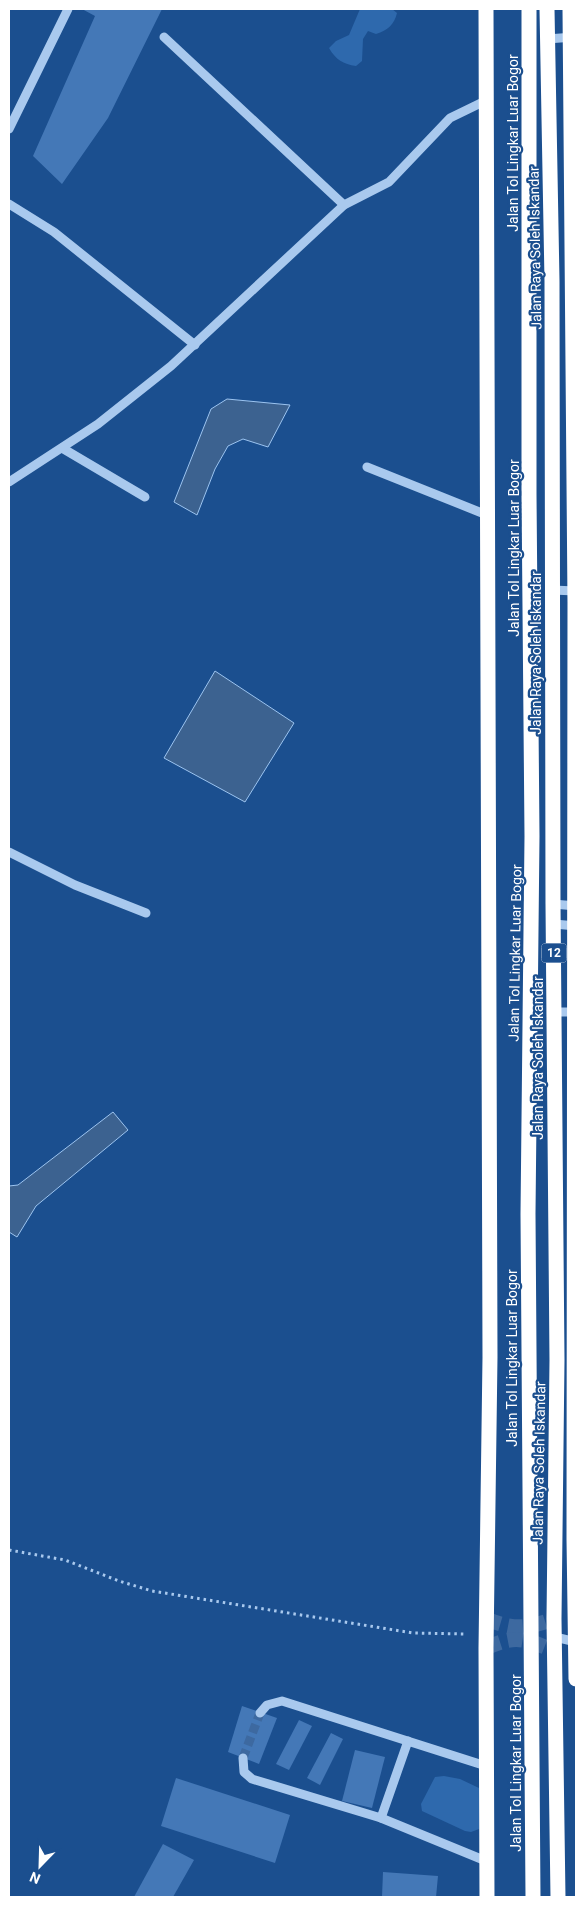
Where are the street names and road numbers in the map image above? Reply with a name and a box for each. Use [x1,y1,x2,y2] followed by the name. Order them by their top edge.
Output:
[505,54,521,232] street label: Jalan Tol Lingkar Luar Bogor
[526,166,544,330] street label: Jalan Raya Soleh Iskandar
[506,459,522,637] street label: Jalan Tol Lingkar Luar Bogor
[528,571,544,735] street label: Jalan Raya Soleh Iskandar
[505,864,525,1042] street label: Jalan Tol Lingkar Luar Bogor
[542,944,566,962] road number: 12
[530,976,546,1140] street label: Jalan Raya Soleh Iskandar
[504,1269,520,1447] street label: Jalan Tol Lingkar Luar Bogor
[530,1381,548,1545] street label: Jalan Raya Soleh Iskandar
[508,1674,524,1852] street label: Jalan Tol Lingkar Luar Bogor

